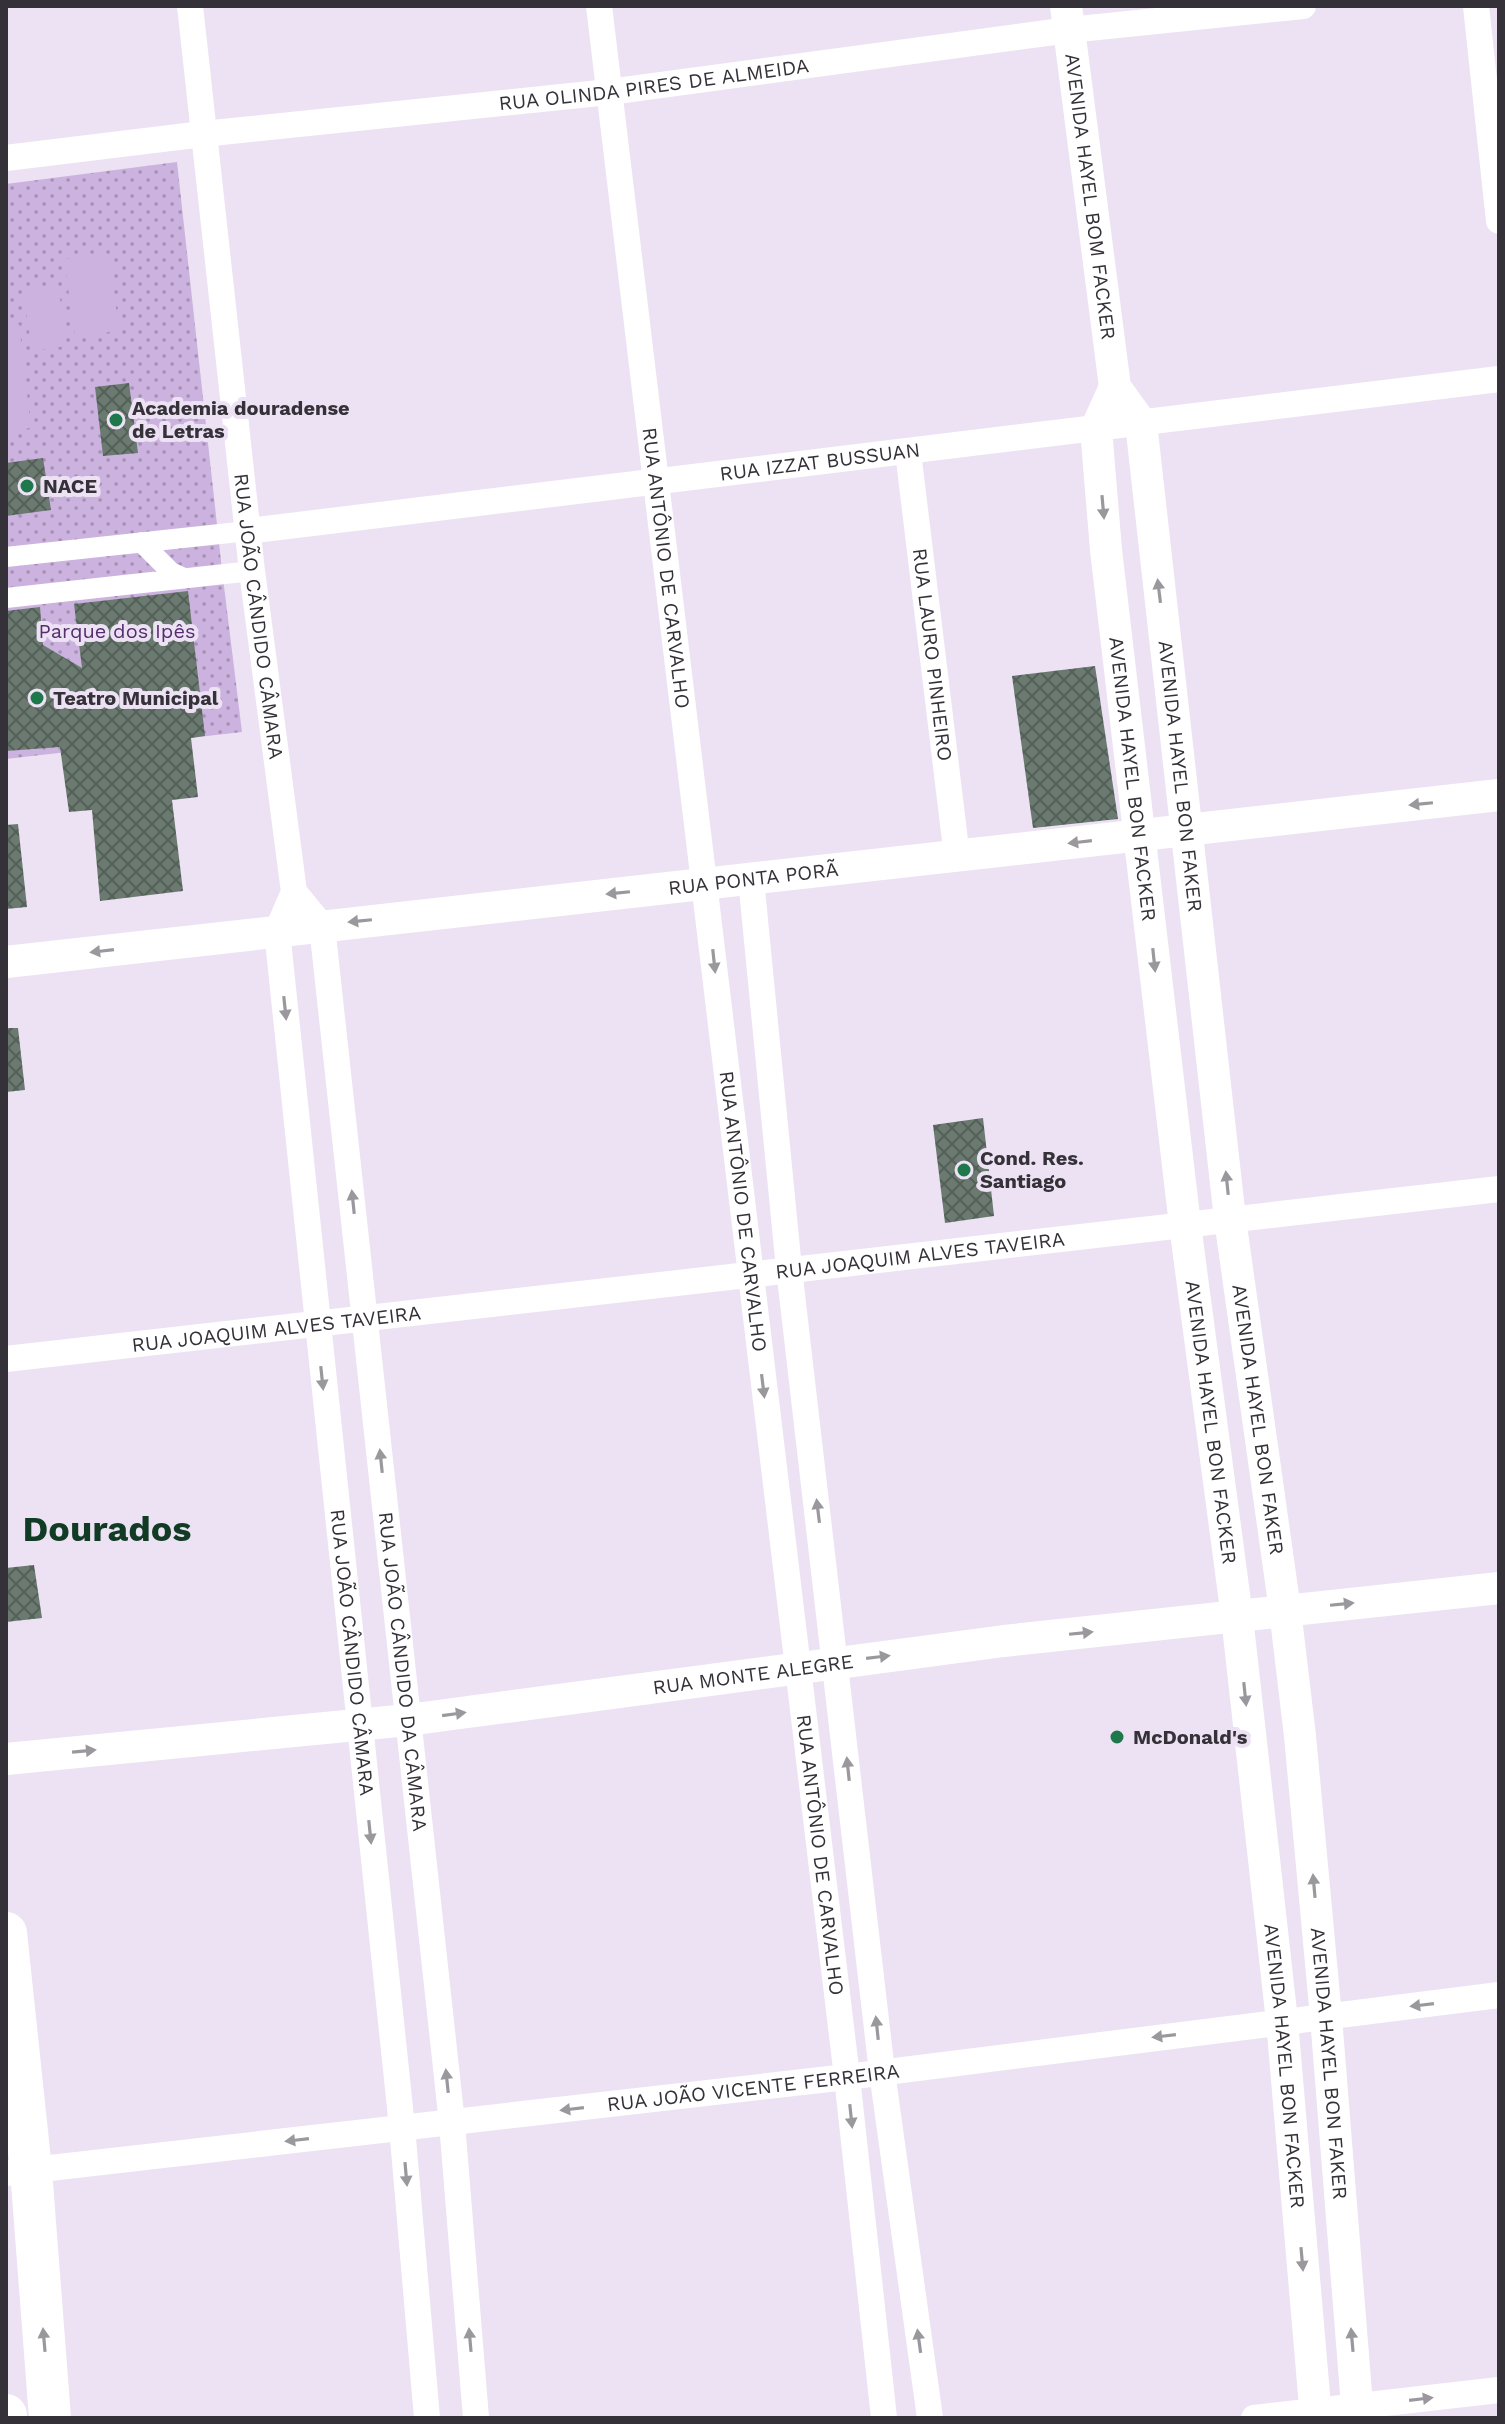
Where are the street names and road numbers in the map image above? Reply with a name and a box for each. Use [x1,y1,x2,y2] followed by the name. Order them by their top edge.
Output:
[1060,52,1121,341] street label: AVENIDA HAYEL BOM FACKER
[498,53,810,115] street label: RUA OLINDA PIRES DE ALMEIDA
[638,426,695,710] street label: RUA ANTÔNIO DE CARVALHO
[718,437,921,486] street label: RUA IZZAT BUSSUAN
[229,472,289,761] street label: RUA JOÃO CÂNDIDO CÂMARA
[908,547,957,762] street label: RUA LAURO PINHEIRO
[1104,635,1161,922] street label: AVENIDA HAYEL BON FACKER
[1153,639,1208,913] street label: AVENIDA HAYEL BON FAKER
[667,857,840,900] street label: RUA PONTA PORÃ
[715,1069,772,1353] street label: RUA ANTÔNIO DE CARVALHO
[774,1227,1066,1284] street label: RUA JOAQUIM ALVES TAVEIRA
[1180,1279,1242,1566] street label: AVENIDA HAYEL BON FACKER
[1227,1283,1289,1556] street label: AVENIDA HAYEL BON FAKER
[130,1300,422,1357] street label: RUA JOAQUIM ALVES TAVEIRA
[325,1508,379,1797] street label: RUA JOÃO CÂNDIDO CÂMARA
[374,1511,432,1833] street label: RUA JOÃO CÂNDIDO DA CÂMARA
[651,1649,855,1699] street label: RUA MONTE ALEGRE
[792,1713,849,1997] street label: RUA ANTÔNIO DE CARVALHO
[1259,1922,1310,2209] street label: AVENIDA HAYEL BON FACKER
[1306,1926,1353,2200] street label: AVENIDA HAYEL BON FAKER
[606,2059,901,2116] street label: RUA JOÃO VICENTE FERREIRA

